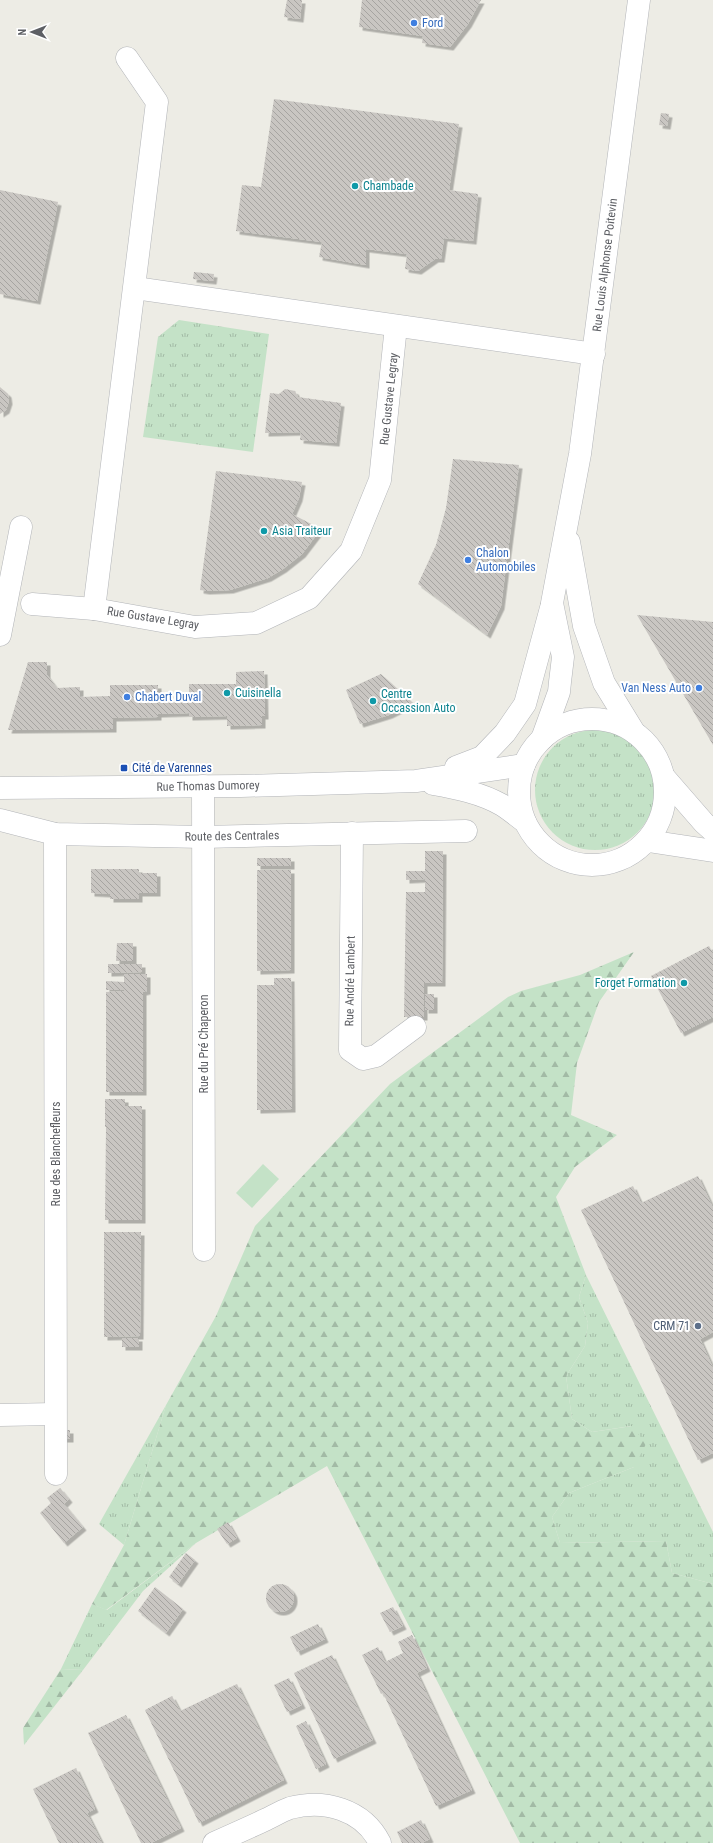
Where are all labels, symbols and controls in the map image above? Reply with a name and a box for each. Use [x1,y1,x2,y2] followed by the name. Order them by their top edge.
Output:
[12,12,52,52] north arrow
[422,16,443,30] place label: Ford
[409,18,419,28] marker: Ford
[16,28,29,35] text: N
[363,179,414,193] place label: Chambade
[350,181,360,191] marker: Chambade
[590,197,620,333] street label: Rue Louis Alphonse Poitevin
[377,352,401,446] street label: Rue Gustave Legray
[272,524,332,538] place label: Asia Traiteur
[259,526,269,536] marker: Asia Traiteur
[476,546,536,574] place label: Chalon Automobiles
[463,555,473,565] marker: Chalon Automobiles
[106,604,200,632] street label: Rue Gustave Legray
[621,681,691,695] place label: Van Ness Auto
[694,683,704,693] marker: Van Ness Auto
[235,686,282,700] place label: Cuisinella
[381,687,455,715] place label: Centre Occassion Auto
[222,688,232,698] marker: Cuisinella
[135,690,201,704] place label: Chabert Duval
[122,692,132,702] marker: Chabert Duval
[368,696,378,706] marker: Centre Occassion Auto
[132,761,212,775] place label: Cité de Varennes
[119,763,129,773] marker: Cité de Varennes
[156,778,260,794] street label: Rue Thomas Dumorey
[185,828,279,844] street label: Route des Centrales
[342,935,358,1026] street label: Rue André Lambert
[595,976,676,990] place label: Forget Formation
[679,978,689,988] marker: Forget Formation
[197,994,211,1093] street label: Rue du Pré Chaperon
[49,1102,63,1206] street label: Rue des Blanchefleurs
[653,1319,690,1333] place label: CRM 71
[693,1321,703,1331] marker: CRM 71

